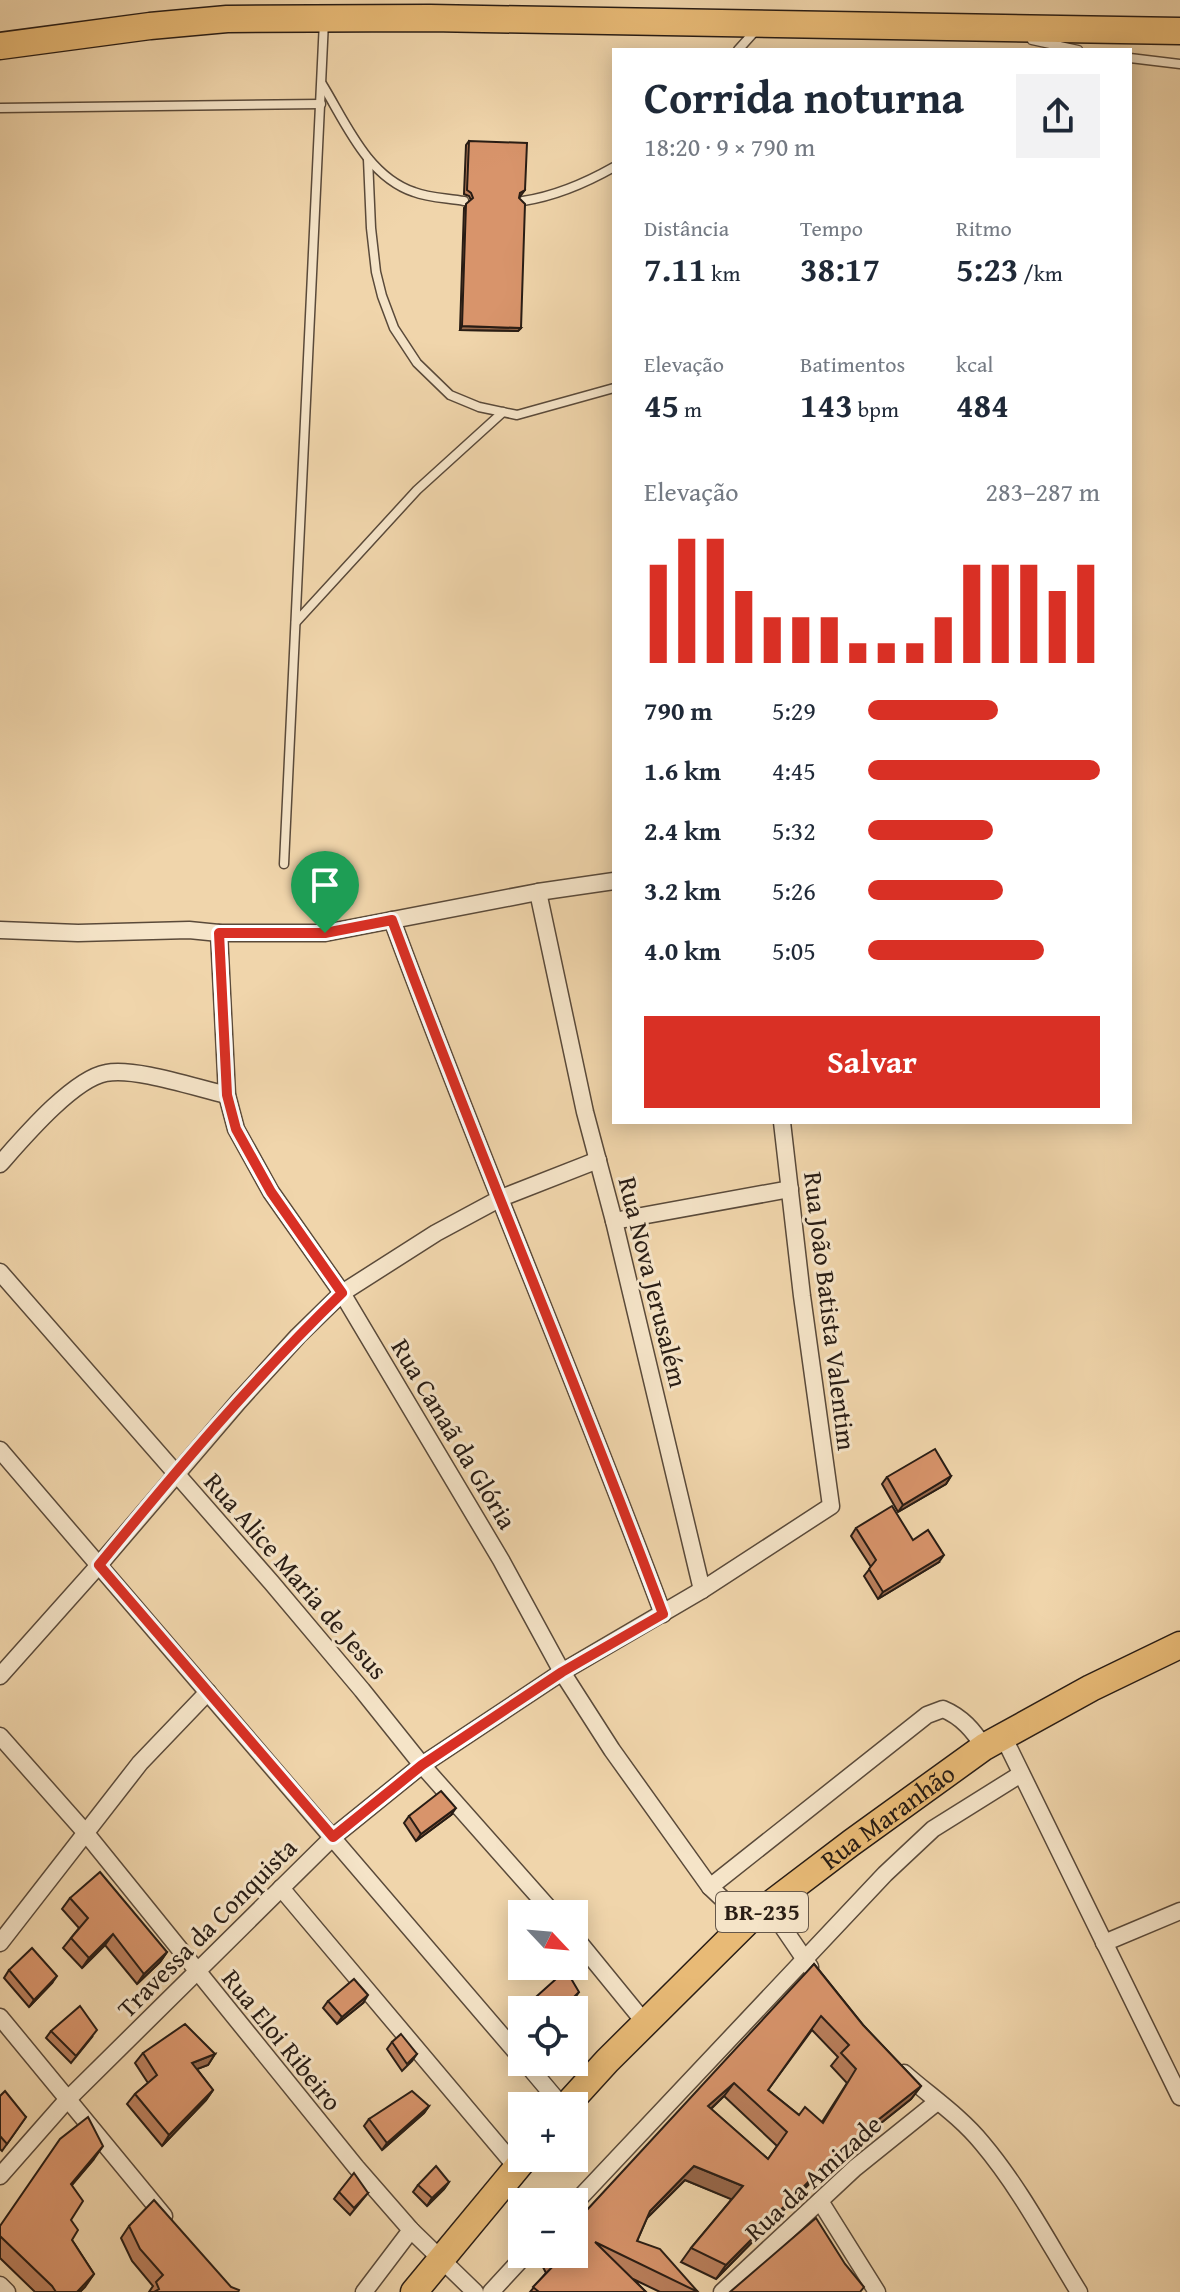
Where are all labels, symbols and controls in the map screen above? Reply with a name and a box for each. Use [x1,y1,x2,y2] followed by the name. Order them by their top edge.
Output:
[644,65,964,129] text: Corrida noturna
[1016,74,1100,158] button: share
[644,127,815,166] text: 18:20 · 9 × 790 m
[644,212,729,244] text: Distância
[800,212,863,244] text: Tempo
[956,212,1012,244] text: Ritmo
[644,244,706,293] text: 7.11
[800,244,880,293] text: 38:17
[956,244,1018,293] text: 5:23
[706,257,740,289] text: km
[1018,257,1063,289] text: /km
[644,348,724,380] text: Elevação
[800,348,905,380] text: Batimentos
[956,348,994,380] text: kcal
[644,380,679,429] text: 45
[800,380,853,429] text: 143
[956,380,1009,429] text: 484
[679,393,702,425] text: m
[853,393,899,425] text: bpm
[644,472,738,511] text: Elevação
[986,472,1100,511] text: 283–287 m
[644,691,712,730] text: 790 m
[772,691,816,730] text: 5:29
[644,751,721,790] text: 1.6 km
[772,751,816,790] text: 4:45
[644,811,721,850] text: 2.4 km
[772,811,816,850] text: 5:32
[291,851,359,933] pin
[303,863,347,907] icon: arrive
[644,871,721,910] text: 3.2 km
[772,871,816,910] text: 5:26
[644,931,721,970] text: 4.0 km
[772,931,816,970] text: 5:05
[644,1016,1100,1108] button: Salvar
[794,1169,867,1452] street label: Rua João Batista Valentim
[608,1172,699,1391] street label: Rua Nova Jerusalém
[382,1331,527,1537] street label: Rua Canaã da Glória
[195,1463,397,1688] street label: Rua Alice Maria de Jesus
[812,1754,963,1879] street label: Rua Maranhão
[108,1828,306,2027] street label: Travessa da Conquista
[716,1892,808,1932] road number: BR-235
[508,1900,588,1980] north arrow
[508,1900,588,2268] map controls
[213,1960,352,2119] street label: Rua Eloi Ribeiro
[508,1996,588,2076] button: locate
[508,2092,588,2172] button: +
[735,2105,890,2250] street label: Rua da Amizade
[508,2188,588,2268] button: −

